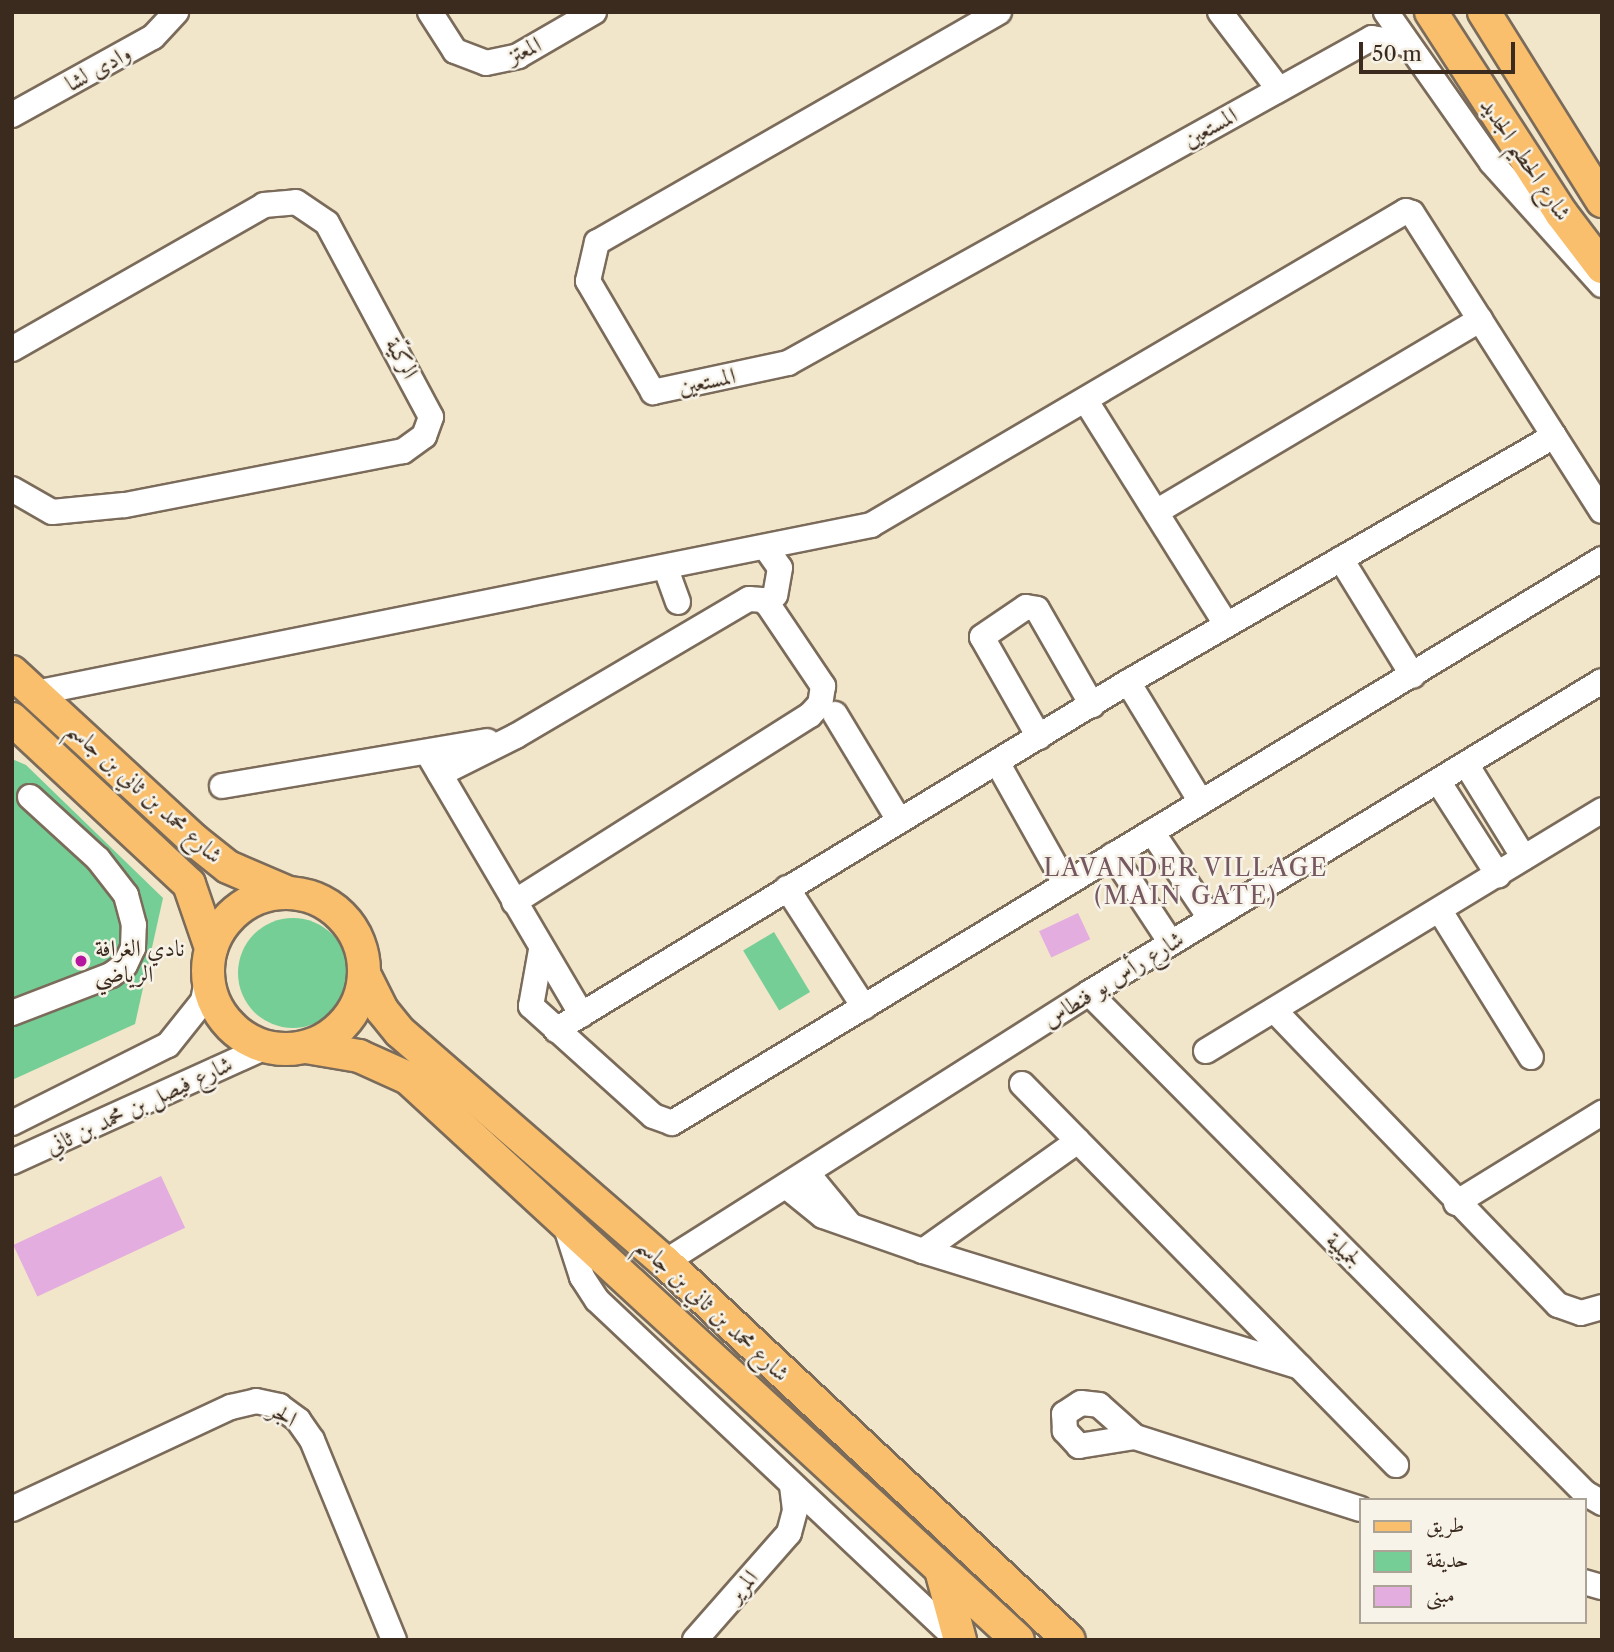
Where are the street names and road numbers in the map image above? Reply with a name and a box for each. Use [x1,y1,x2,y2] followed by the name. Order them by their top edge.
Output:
[503,30,545,70] street label: المعتز
[60,39,136,97] street label: وادى لشا
[1475,92,1577,226] street label: شارع الحطيم الجديد
[1178,101,1242,153] street label: المستعين
[380,333,424,383] street label: الركيّة
[676,362,738,400] street label: المستعين
[62,715,228,869] street label: شارع محمد بن ثاني بن جاسم
[1037,925,1189,1033] street label: شارع رأس بو فنطاس
[41,1050,237,1160] street label: شارع فيصل بن محمد بن ثاني
[1320,1226,1368,1274] street label: لجميلية
[631,1231,795,1387] street label: شارع محمد بن ثاني بن جاسم
[264,1395,302,1433] street label: الجر
[720,1564,764,1608] street label: المرير

